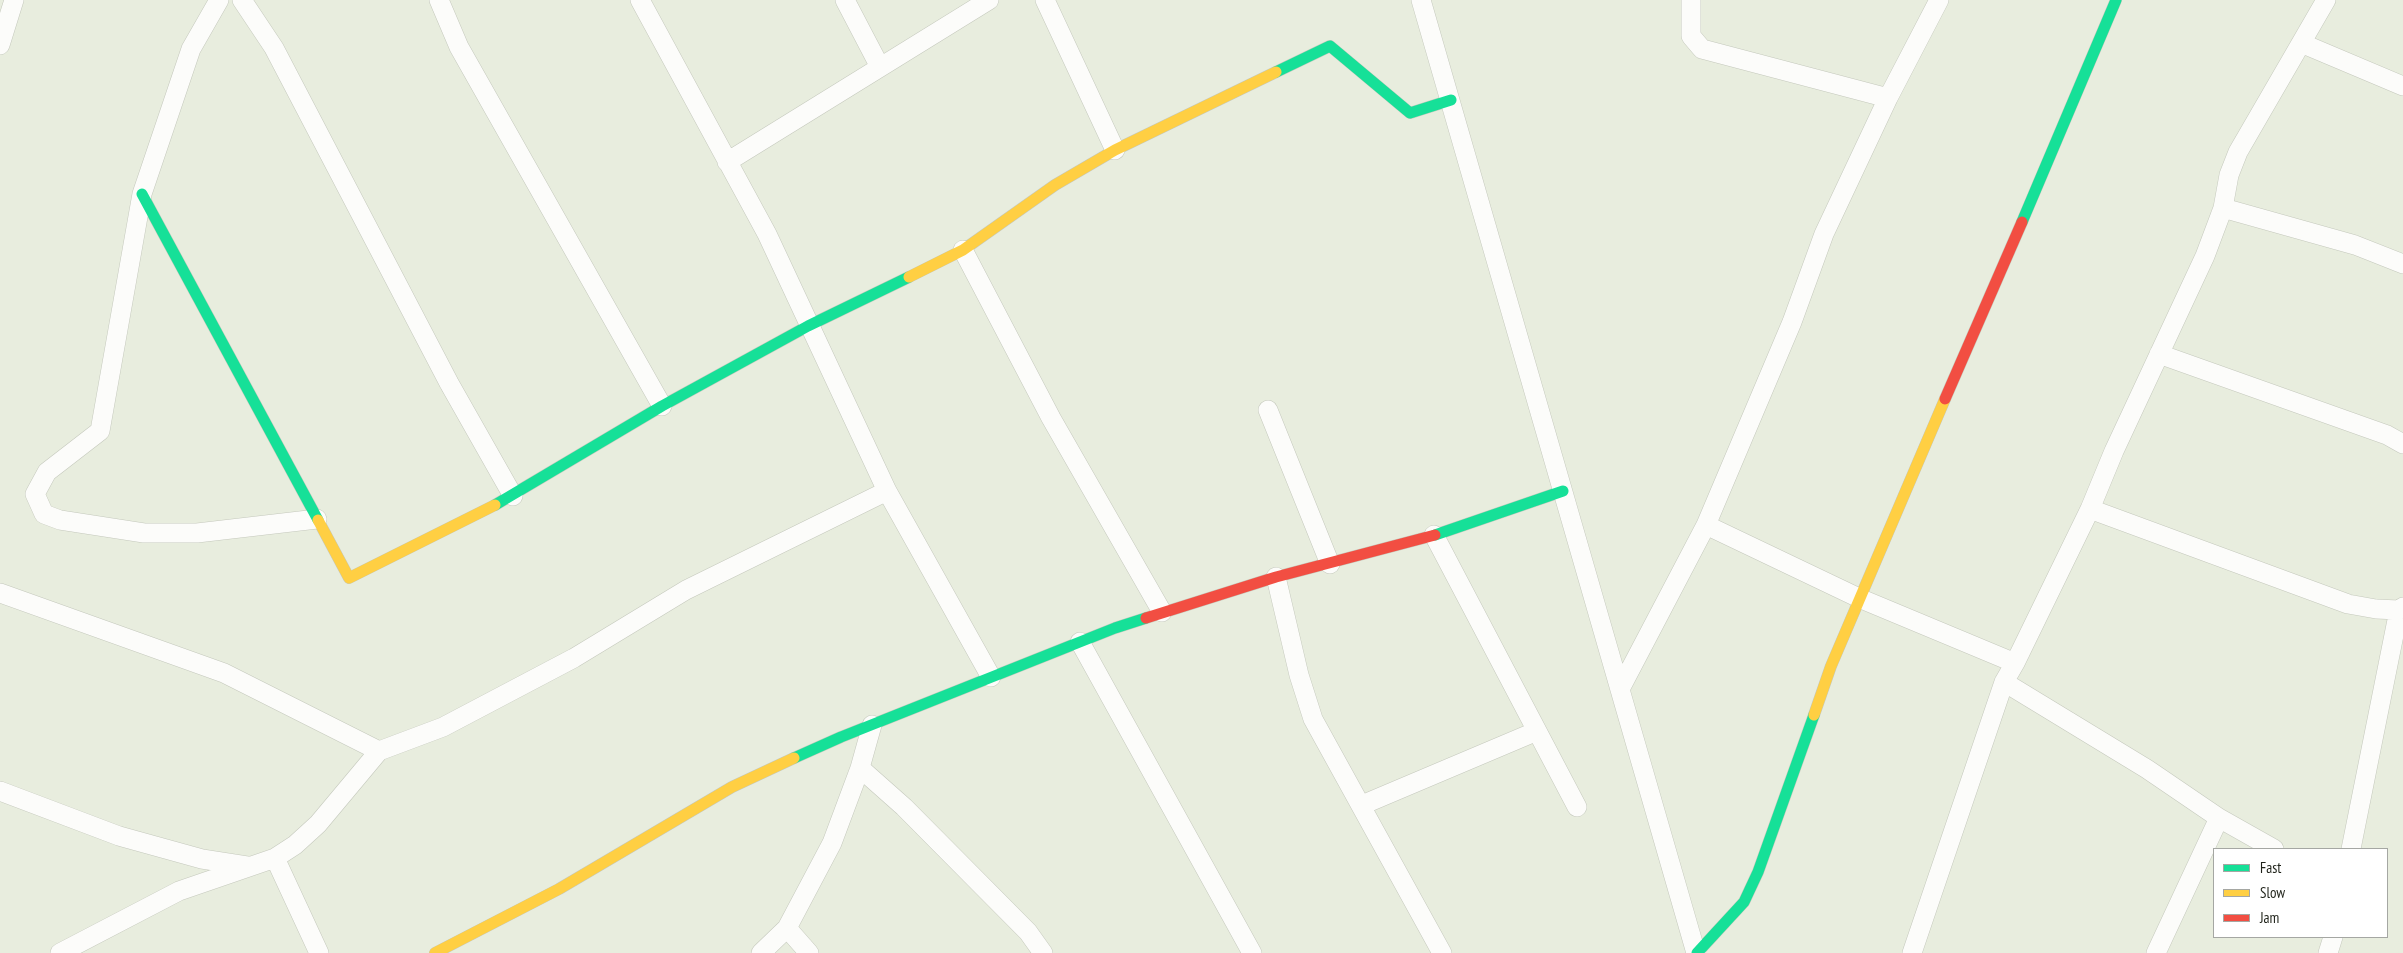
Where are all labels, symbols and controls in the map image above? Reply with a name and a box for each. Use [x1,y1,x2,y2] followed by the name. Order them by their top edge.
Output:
[2213,848,2388,938] legend
[2260,858,2281,877] text: Fast
[2260,883,2285,902] text: Slow
[2260,908,2279,927] text: Jam

